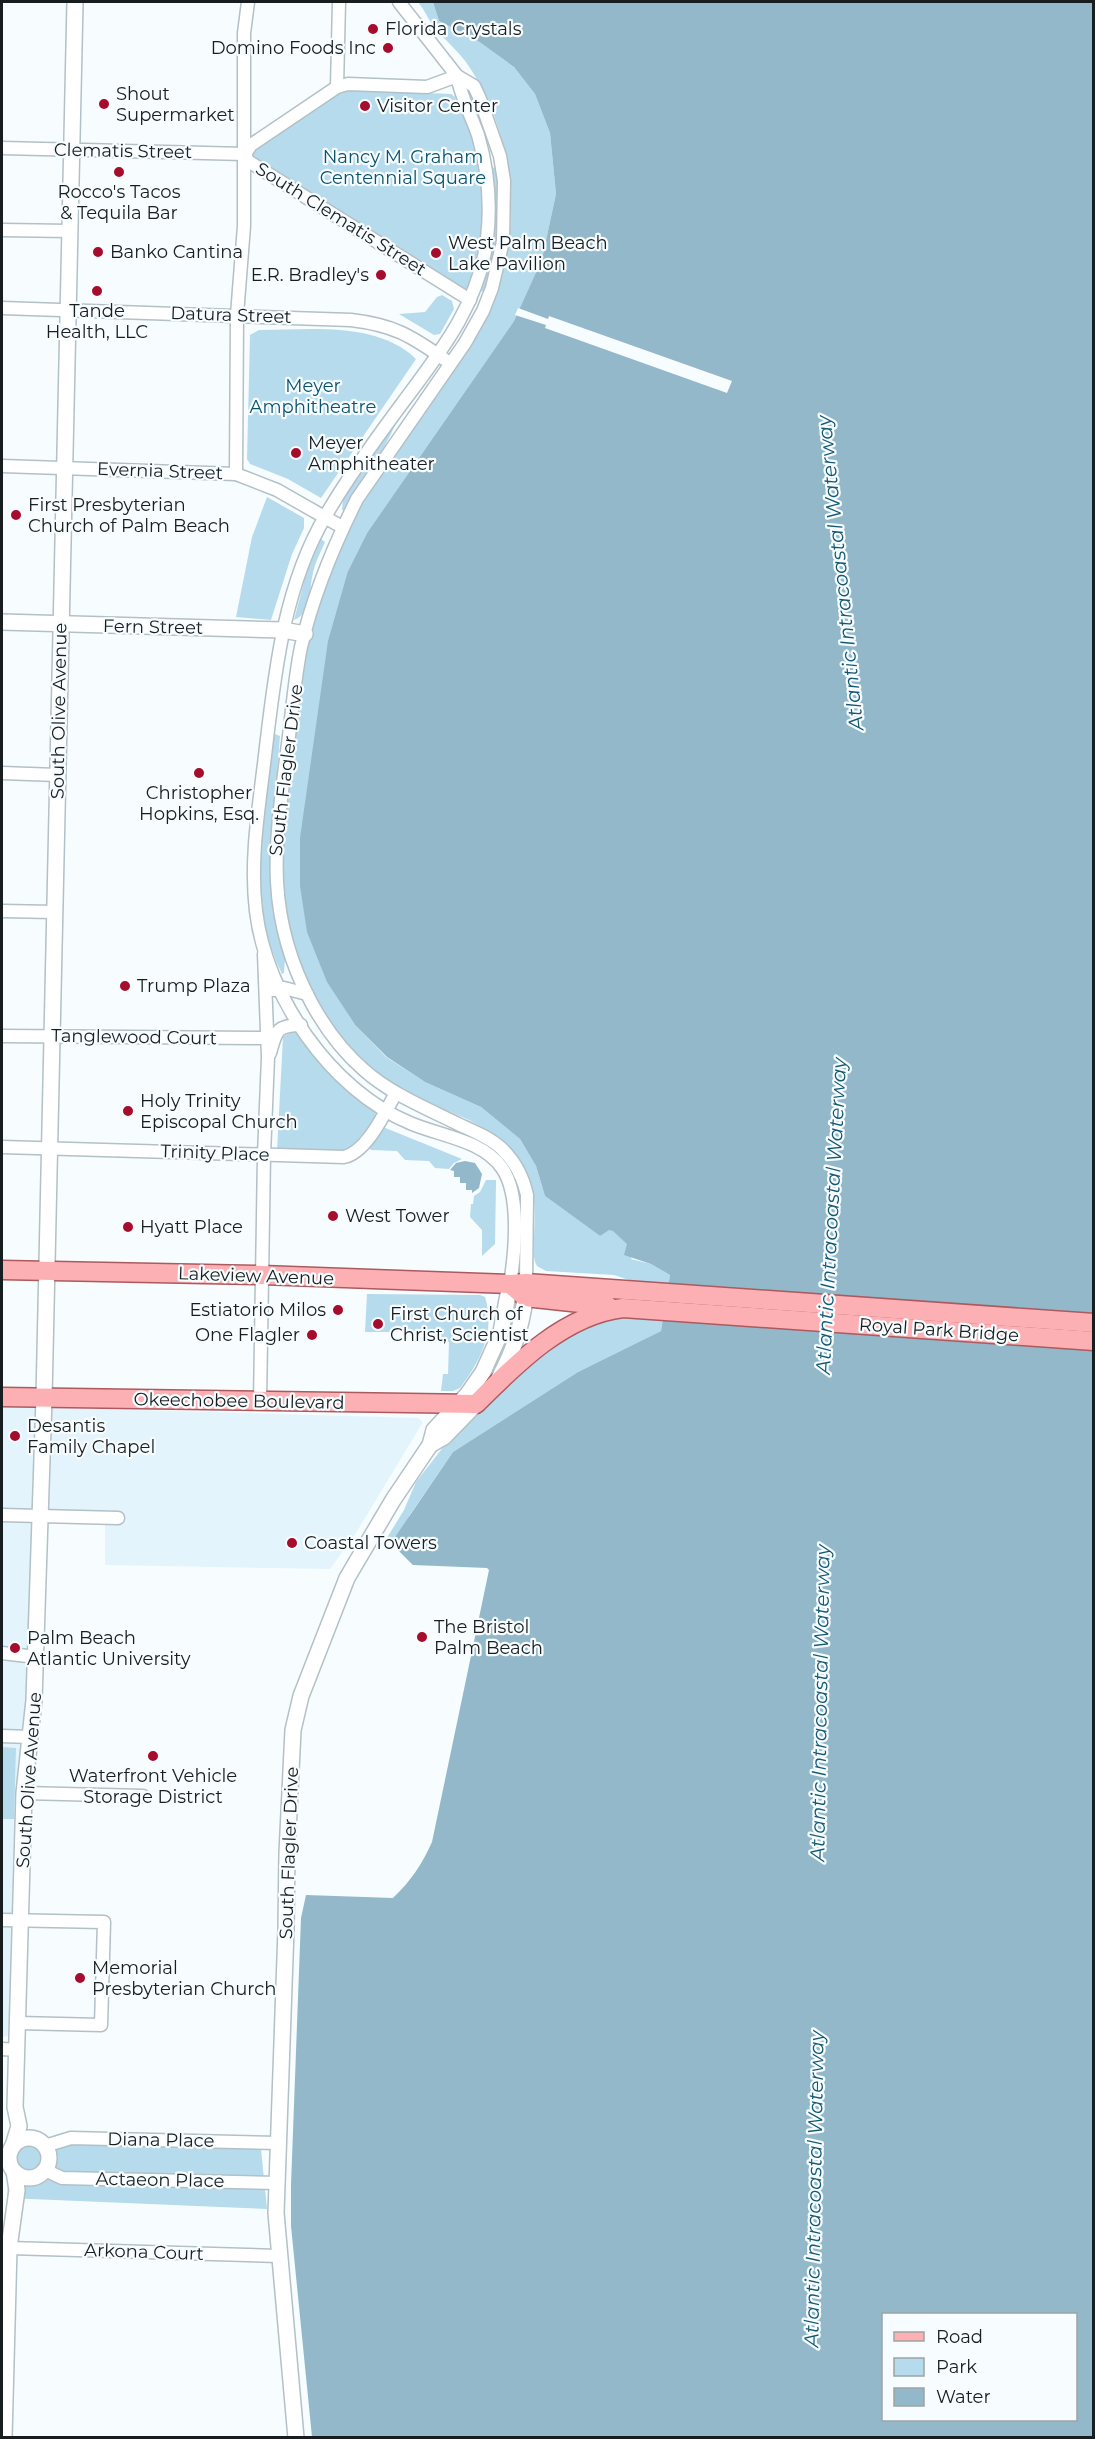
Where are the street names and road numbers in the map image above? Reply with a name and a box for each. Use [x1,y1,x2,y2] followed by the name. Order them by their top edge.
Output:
[54,139,192,163] street label: Clematis Street
[252,157,430,281] street label: South Clematis Street
[170,302,292,328] street label: Datura Street
[97,458,223,484] street label: Evernia Street
[103,615,203,639] street label: Fern Street
[46,622,72,799] street label: South Olive Avenue
[265,683,307,857] street label: South Flagler Drive
[51,1025,217,1049] street label: Tanglewood Court
[160,1140,270,1166] street label: Trinity Place
[178,1262,334,1290] street label: Lakeview Avenue
[858,1313,1020,1347] street label: Royal Park Bridge
[133,1388,345,1414] street label: Okeechobee Boulevard
[12,1691,46,1869] street label: South Olive Avenue
[275,1766,303,1940] street label: South Flagler Drive
[107,2128,215,2152] street label: Diana Place
[95,2168,225,2192] street label: Actaeon Place
[84,2239,204,2265] street label: Arkona Court

